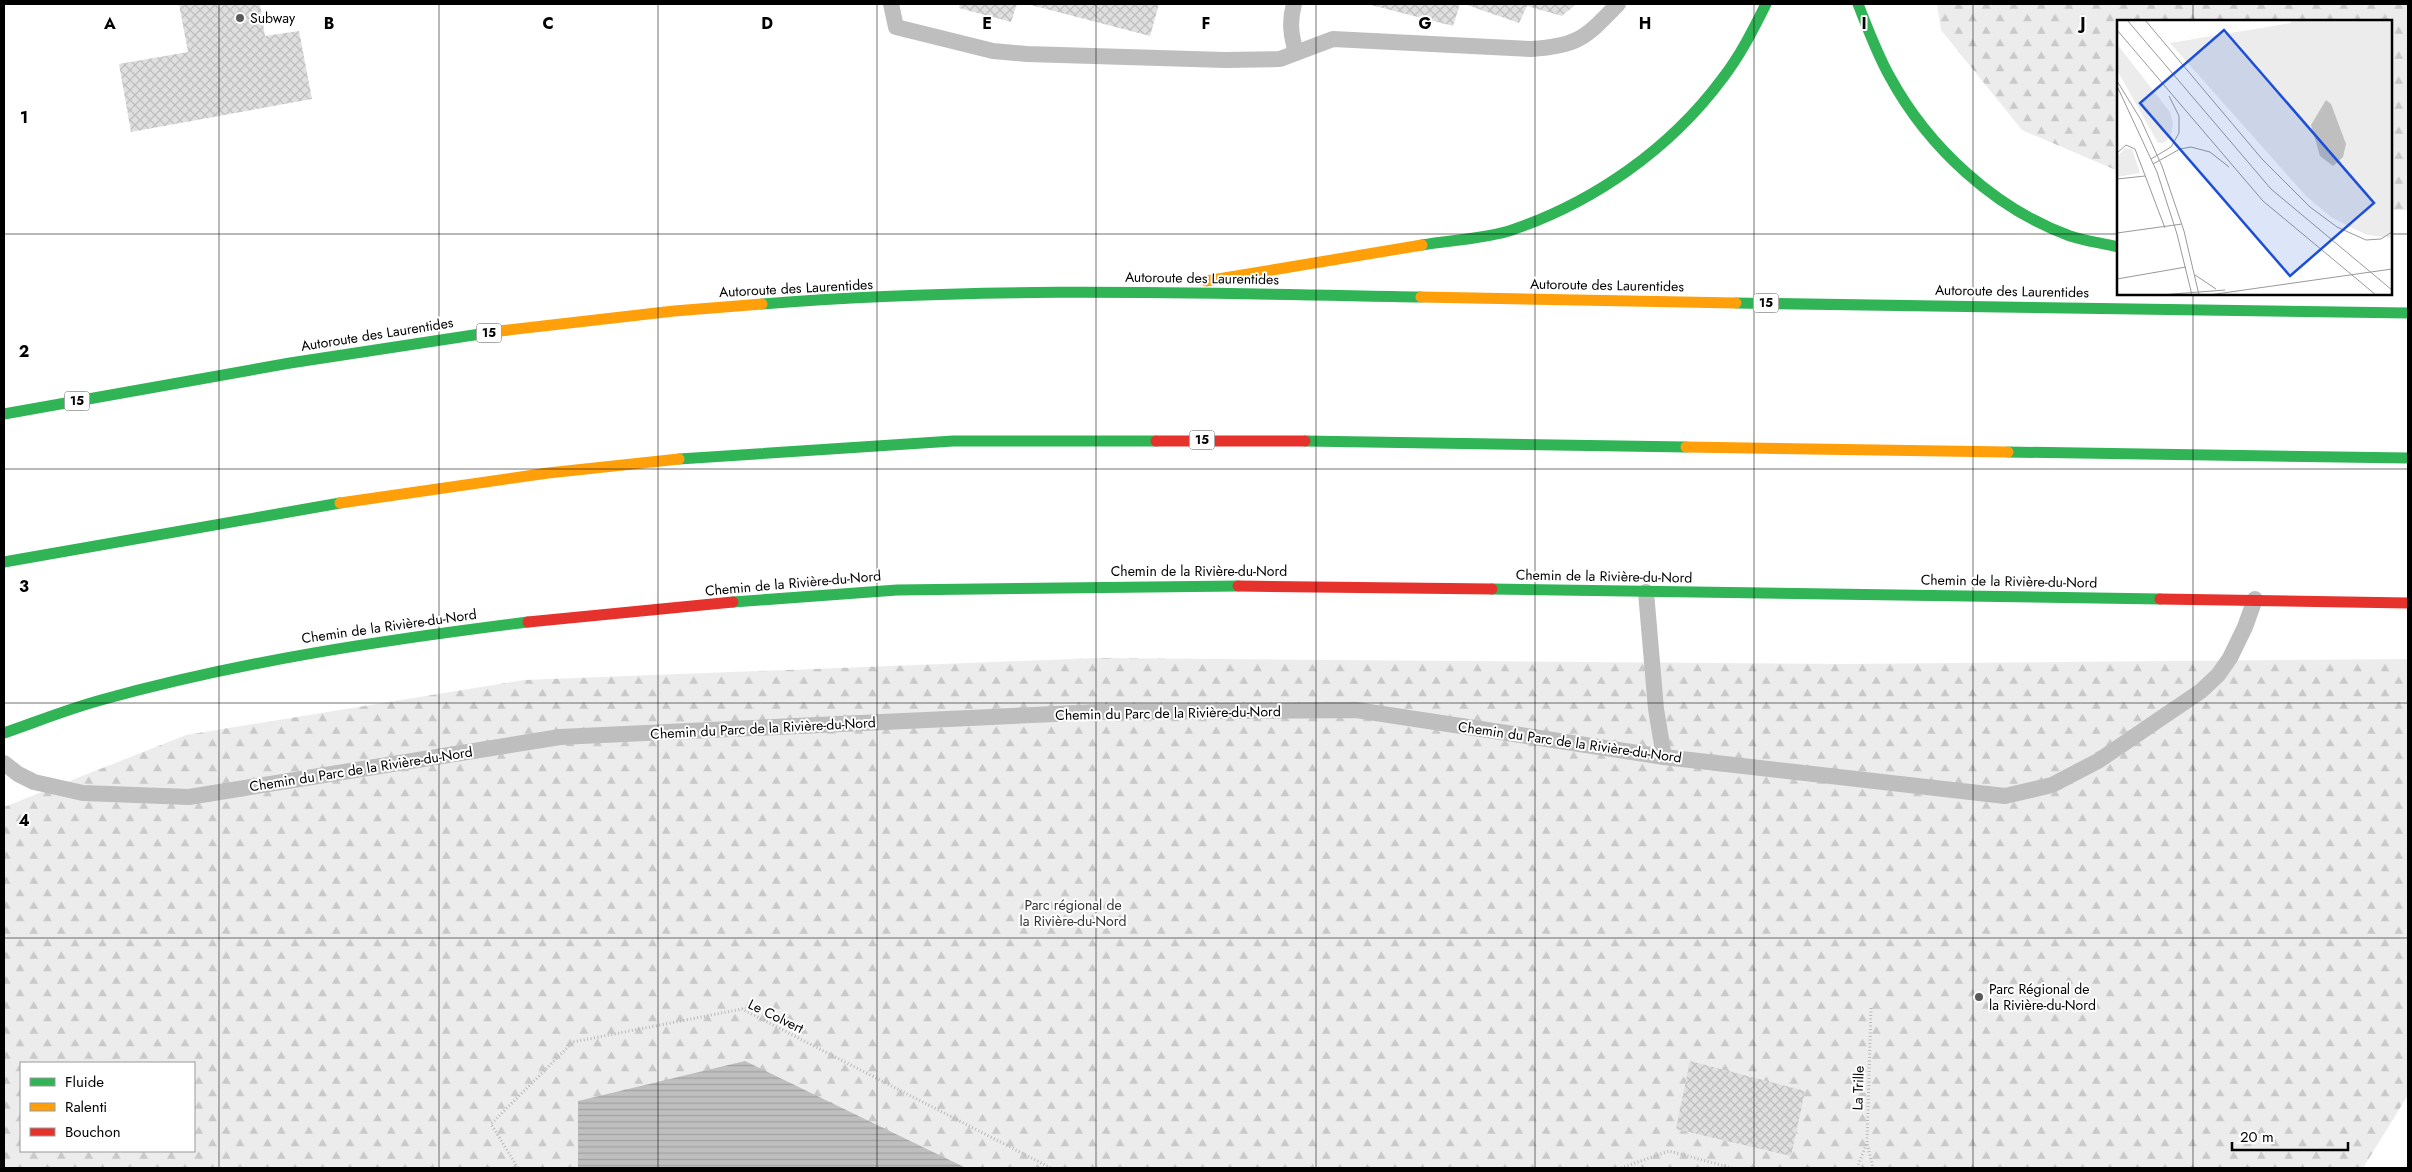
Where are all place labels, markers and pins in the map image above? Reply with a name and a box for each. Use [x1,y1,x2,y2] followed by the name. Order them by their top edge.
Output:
[250,8,296,28] place label: Subway
[234,12,246,24] marker: Subway
[1989,979,2096,1015] place label: Parc Régional de la Rivière-du-Nord
[1973,991,1985,1003] marker: Parc Régional de la Rivière-du-Nord

